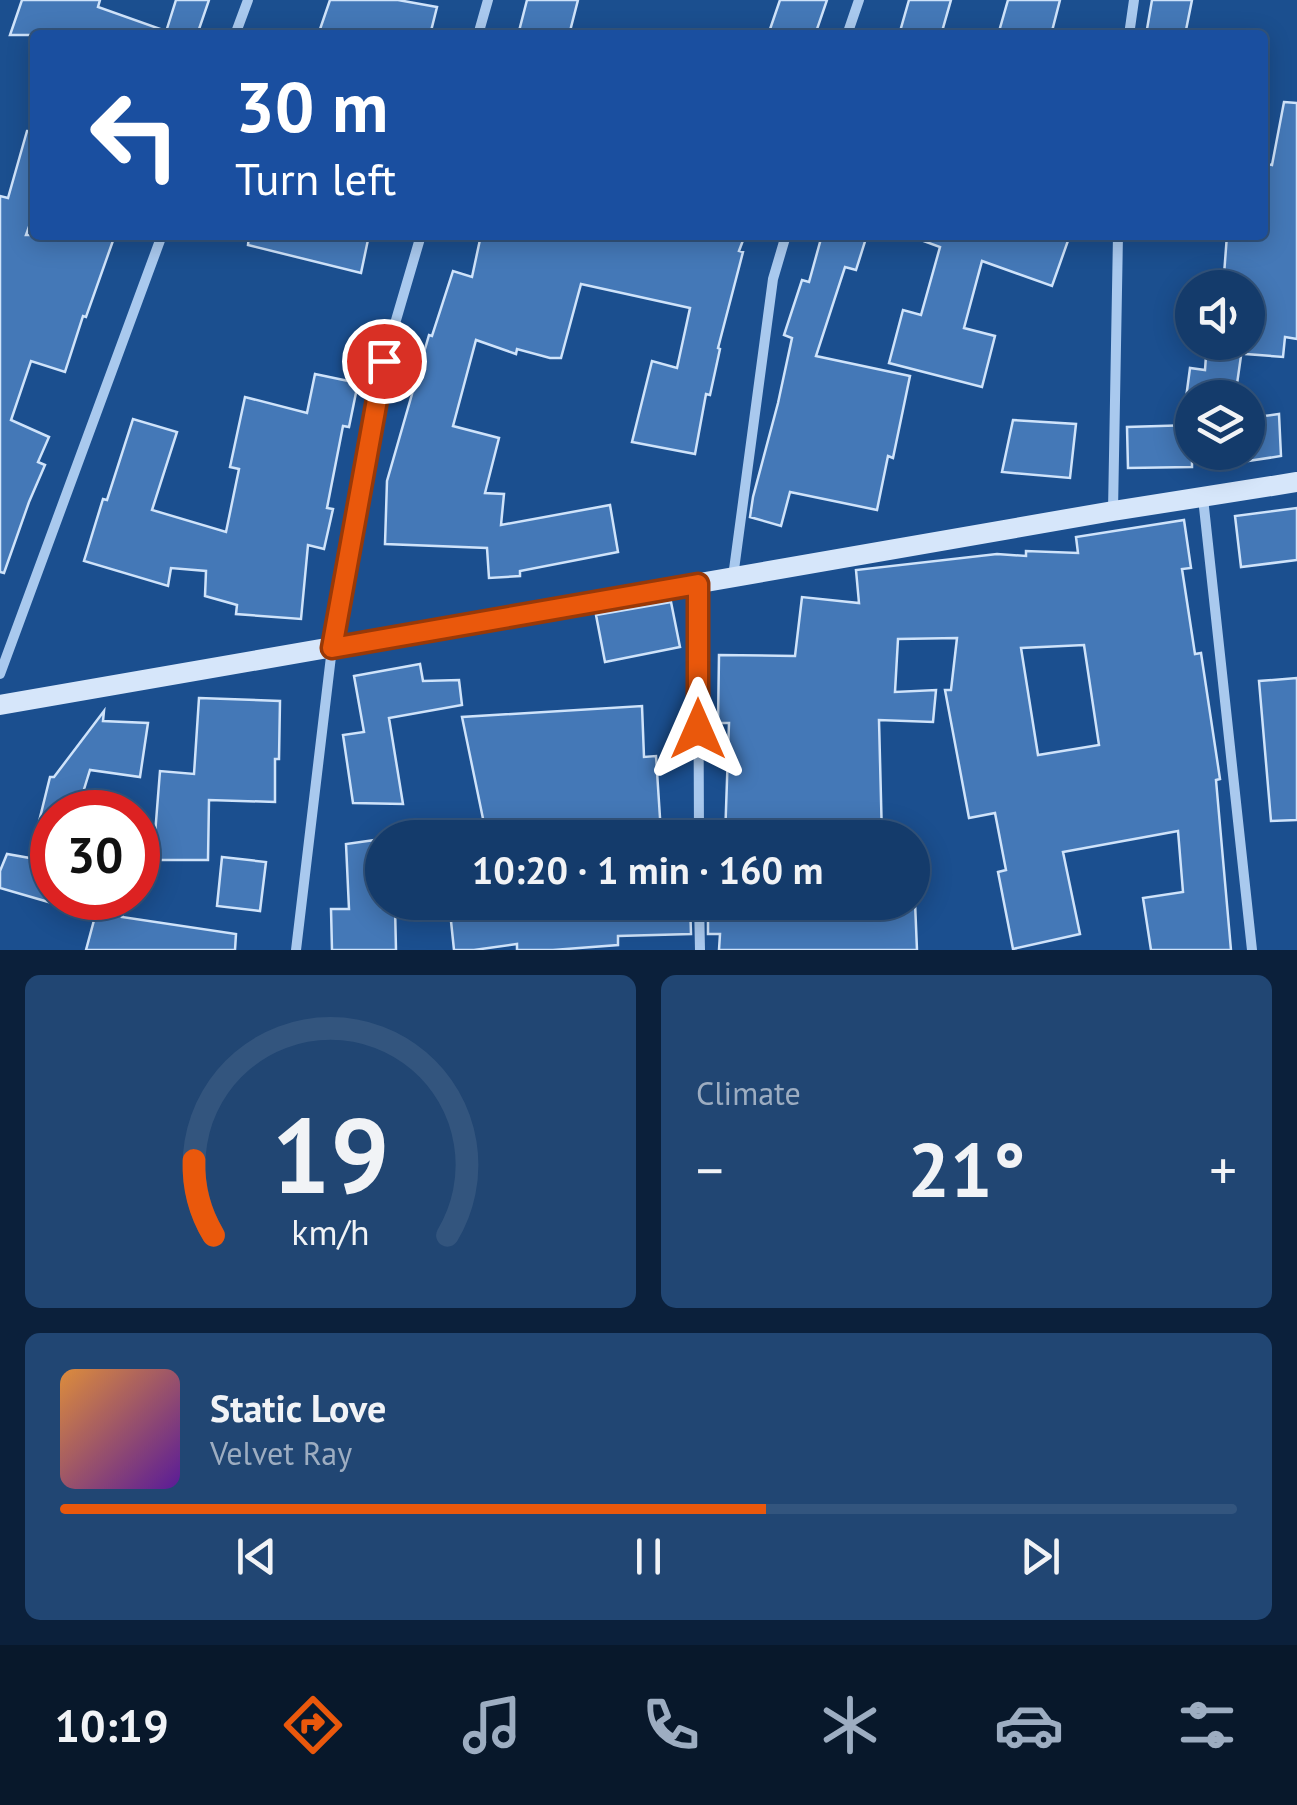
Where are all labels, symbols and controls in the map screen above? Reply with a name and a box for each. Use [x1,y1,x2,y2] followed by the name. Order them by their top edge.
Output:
[235,61,388,151] text: 30 m
[70,70,200,200] icon: left
[235,149,396,207] text: Turn left
[1175,270,1265,470] map controls
[1175,270,1265,360] button: sound
[342,319,427,404] pin
[357,334,412,389] icon: arrive
[1175,380,1265,470] button: layers
[646,677,750,781] position arrow
[30,790,160,920] speed limit sign: 30
[472,845,823,894] text: 10:20 · 1 min · 160 m
[696,1072,801,1114] text: Climate
[272,1087,389,1222] text: 19
[908,1121,1025,1218] text: 21°
[696,1134,724,1205] text: −
[1209,1134,1237,1205] text: +
[291,1209,370,1255] text: km/h
[210,1383,386,1432] text: Static Love
[210,1432,352,1474] text: Velvet Ray
[229,1529,284,1584] icon: previous
[621,1529,676,1584] icon: pause
[1013,1529,1068,1584] icon: next
[278,1690,348,1760] icon: directions
[457,1690,527,1760] icon: music
[636,1690,706,1760] icon: phone
[815,1690,885,1760] icon: climate
[994,1690,1064,1760] icon: car
[1172,1690,1242,1760] icon: filters
[54,1696,169,1754] text: 10:19

